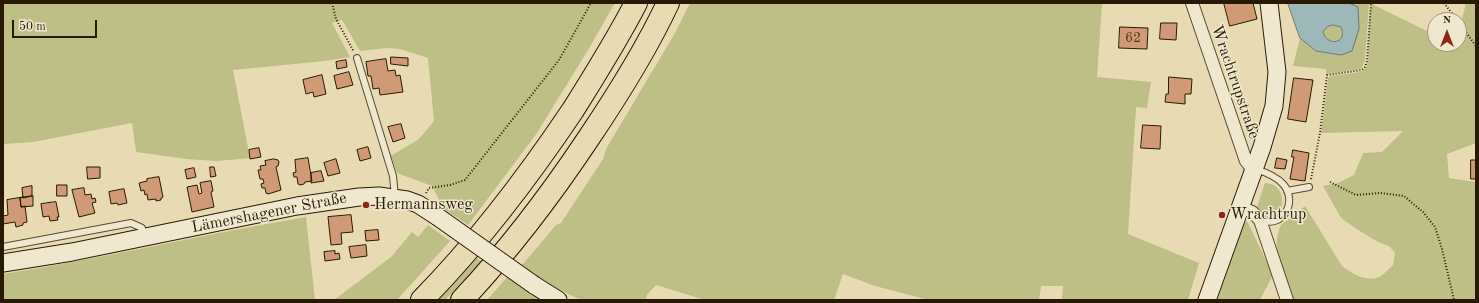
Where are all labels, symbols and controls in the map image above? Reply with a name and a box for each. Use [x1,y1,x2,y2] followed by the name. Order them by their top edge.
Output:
[14,12,99,38] scale bar
[1427,12,1467,52] north arrow
[1443,15,1451,26] text: N
[19,21,46,33] text: 50 m
[1207,23,1263,141] street label: Wrachtrupstraße
[1125,30,1141,46] house number: 62
[190,189,348,237] street label: Lämershagener Straße
[374,195,473,215] place label: Hermannsweg
[361,200,371,210] marker: Hermannsweg
[1230,205,1306,225] place label: Wrachtrup
[1217,210,1227,220] marker: Wrachtrup

